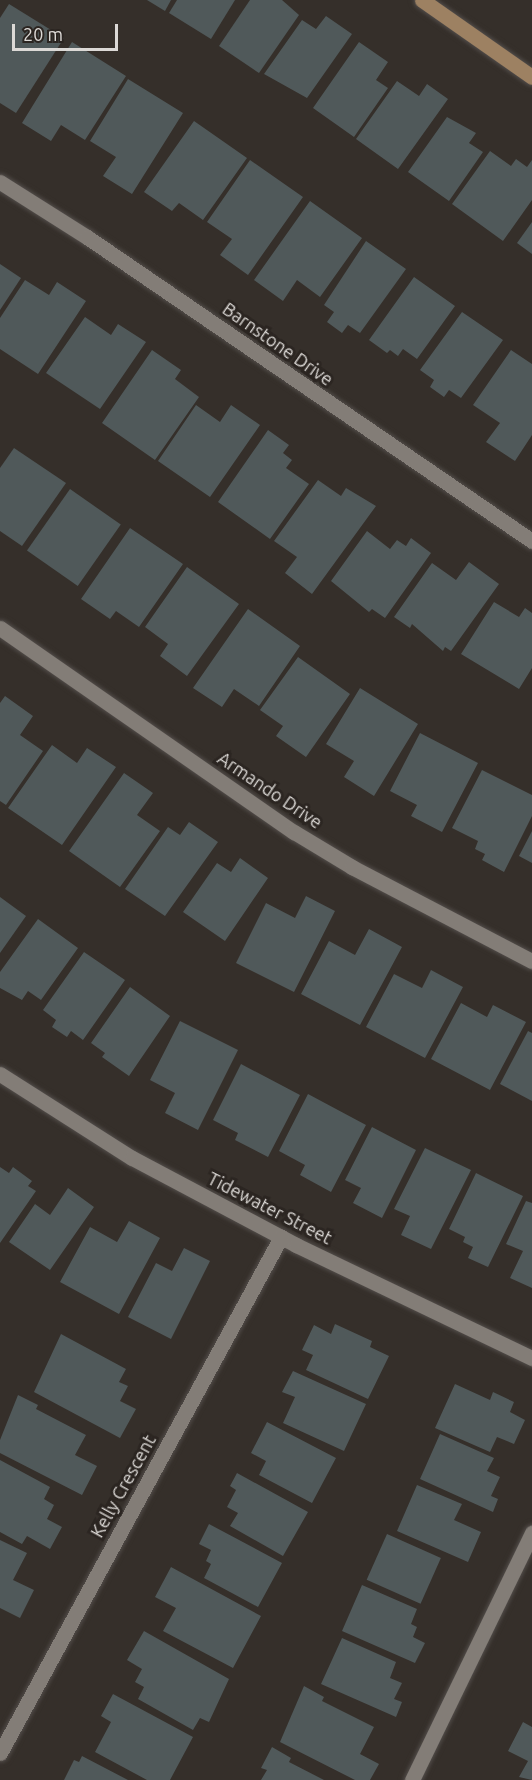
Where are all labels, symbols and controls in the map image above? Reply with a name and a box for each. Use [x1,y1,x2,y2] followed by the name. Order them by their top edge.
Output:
[15,12,122,50] scale bar
[23,24,63,44] text: 20 m
[219,298,337,390] street label: Barnstone Drive
[214,747,326,833] street label: Armando Drive
[204,1167,336,1249] street label: Tidewater Street
[86,1431,160,1541] street label: Kelly Crescent

